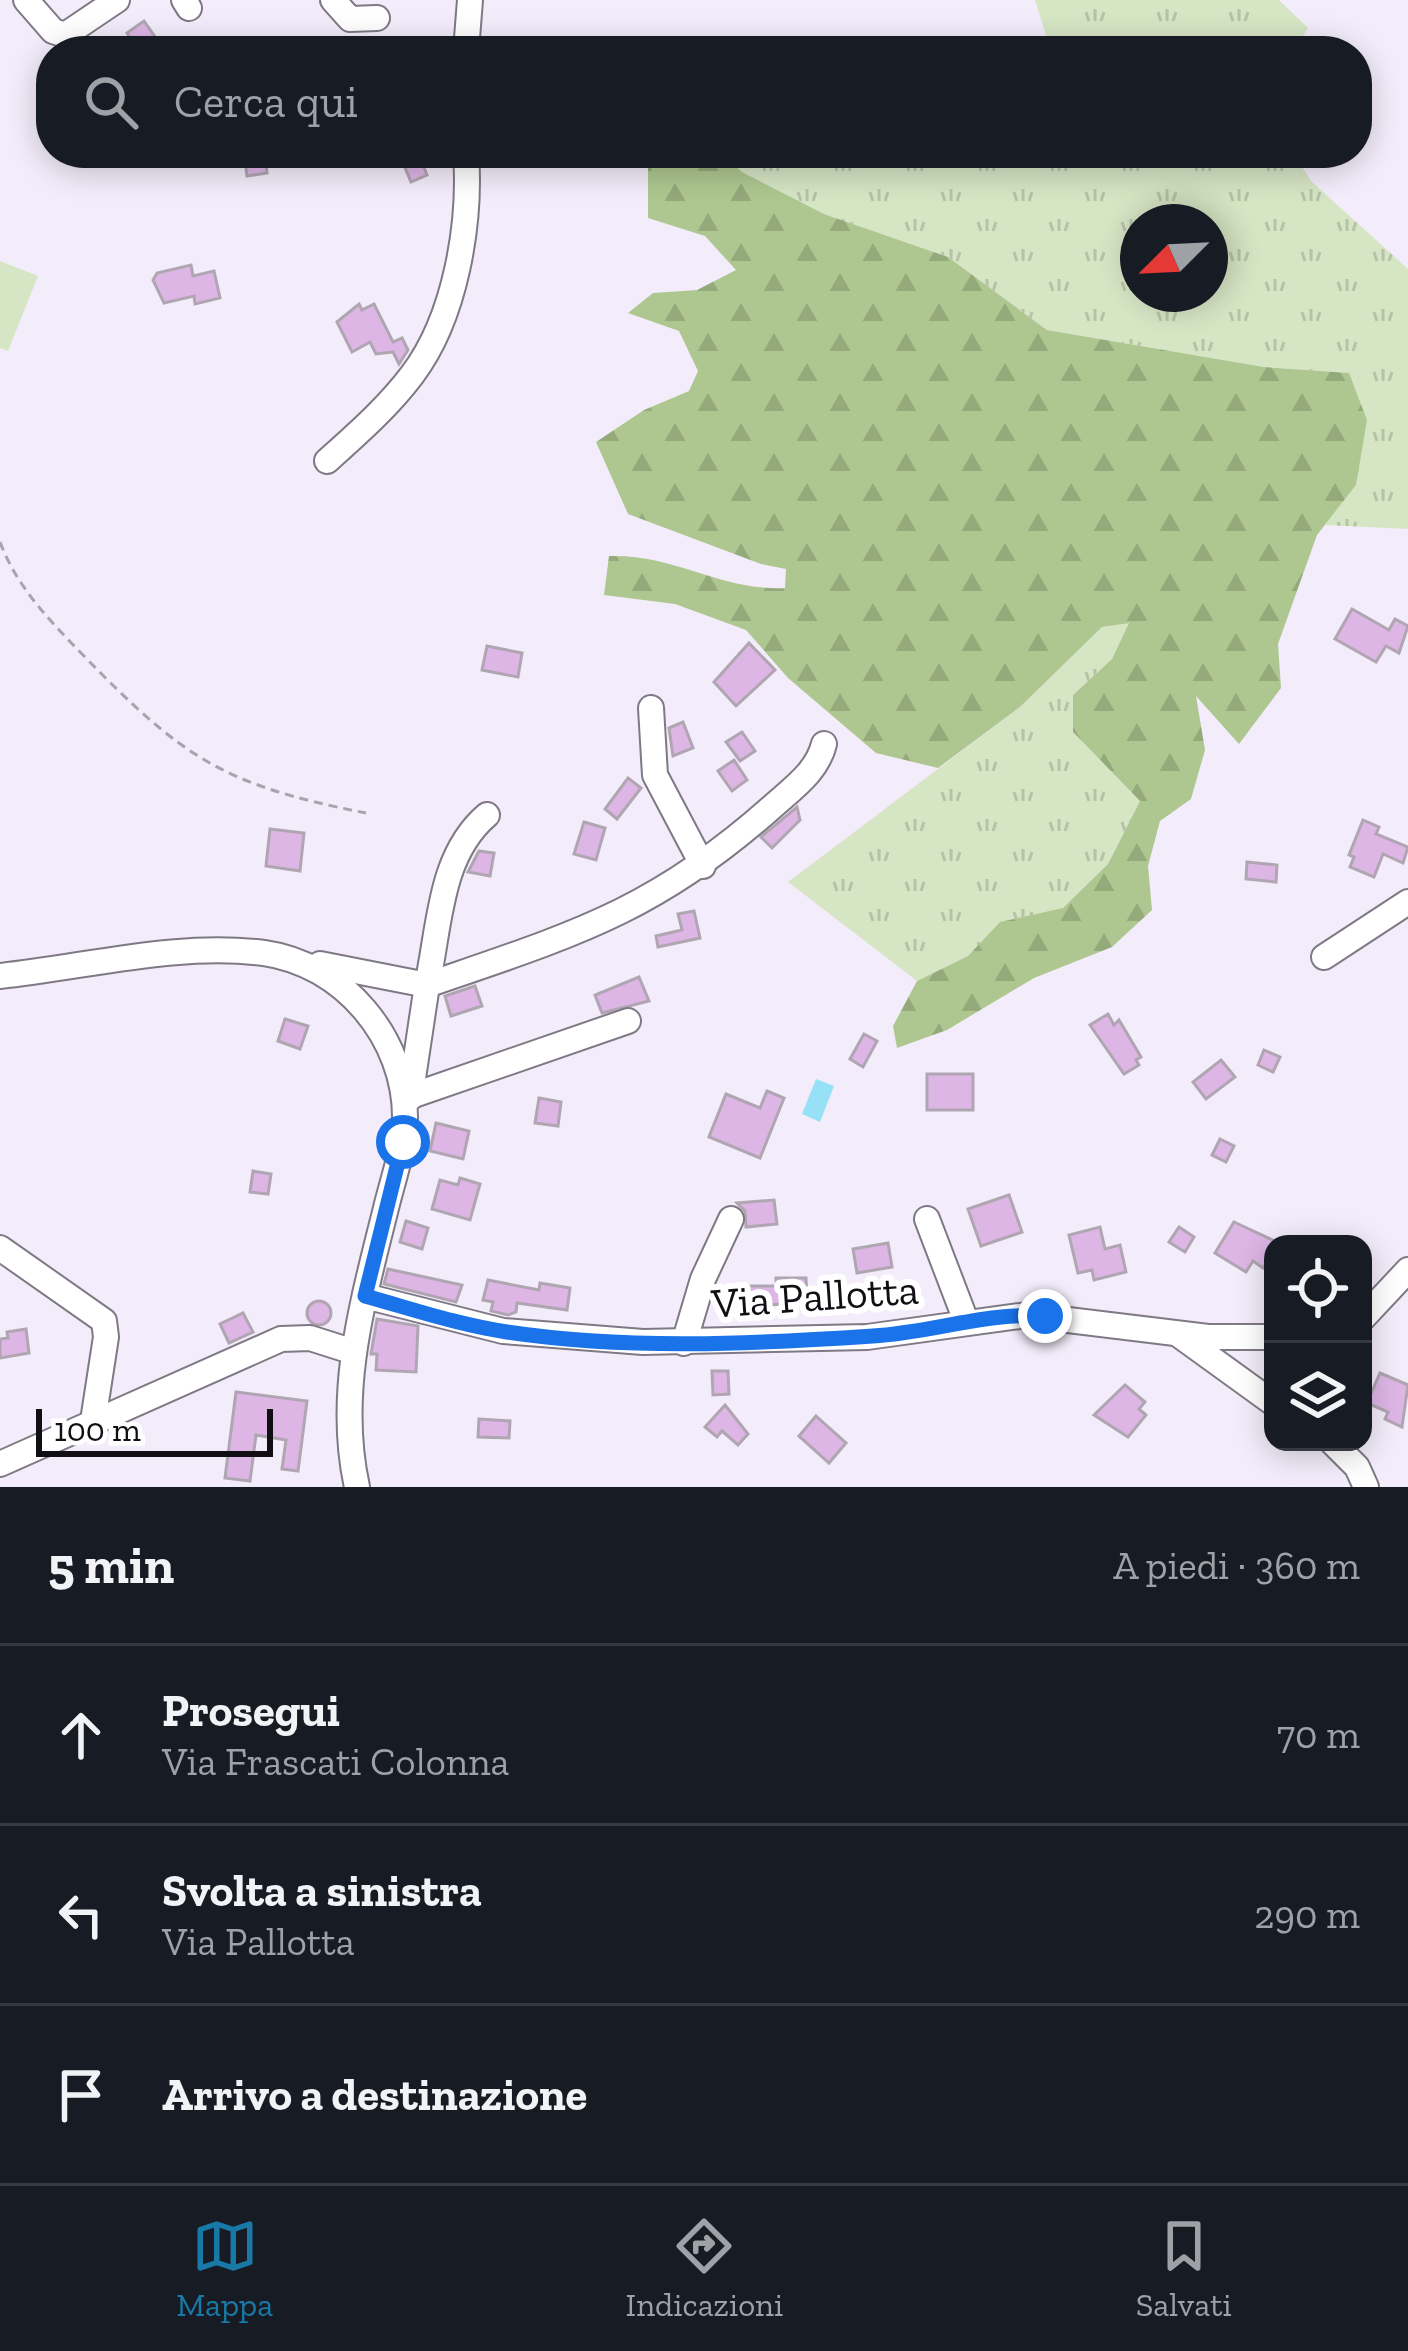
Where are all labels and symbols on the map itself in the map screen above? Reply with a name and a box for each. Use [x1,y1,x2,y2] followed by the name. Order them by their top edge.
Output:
[1120,204,1228,312] north arrow
[376,1115,430,1169] route start
[709,1263,920,1329] street label: Via Pallotta
[1018,1289,1072,1343] route end
[36,1403,273,1456] scale bar

